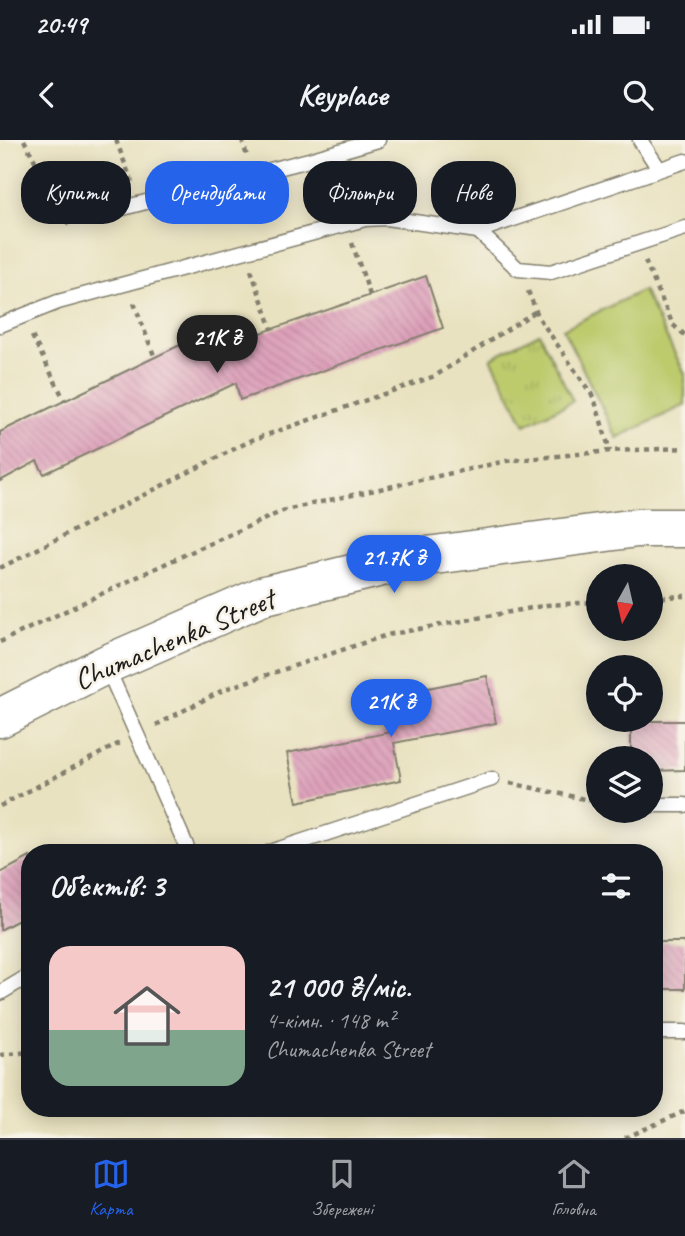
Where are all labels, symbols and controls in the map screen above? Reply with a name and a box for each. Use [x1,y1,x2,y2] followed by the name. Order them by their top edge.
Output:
[35,8,87,41] text: 20:49
[298,74,387,115] text: Keyplace
[28,76,66,114] icon: back
[619,76,657,114] icon: search
[21,161,131,224] chip: Купити
[145,161,289,224] chip: Орендувати
[303,161,417,224] chip: Фільтри
[431,161,516,224] chip: Нове
[168,316,266,375] pin: 21K ₴
[193,323,241,352] text: 21K ₴
[329,536,459,595] pin: 21.7K ₴
[362,543,426,572] text: 21.7K ₴
[586,564,663,640] north arrow
[586,564,663,823] map controls
[68,578,284,698] street label: Chumachenka Street
[586,655,663,732] button: locate
[342,680,440,739] pin: 21K ₴
[367,687,415,716] text: 21K ₴
[586,746,663,823] button: layers
[49,867,165,905] text: Об’єктів: 3
[597,867,635,905] icon: filters
[266,968,411,1006] text: 21 000 ₴/міс.
[105,974,189,1058] icon: home
[266,1006,395,1035] text: 4-кімн. · 148 m²
[266,1035,431,1064] text: Chumachenka Street
[89,1155,133,1221] tab: Карта
[311,1155,373,1221] tab: Збережені
[551,1155,596,1221] tab: Головна

